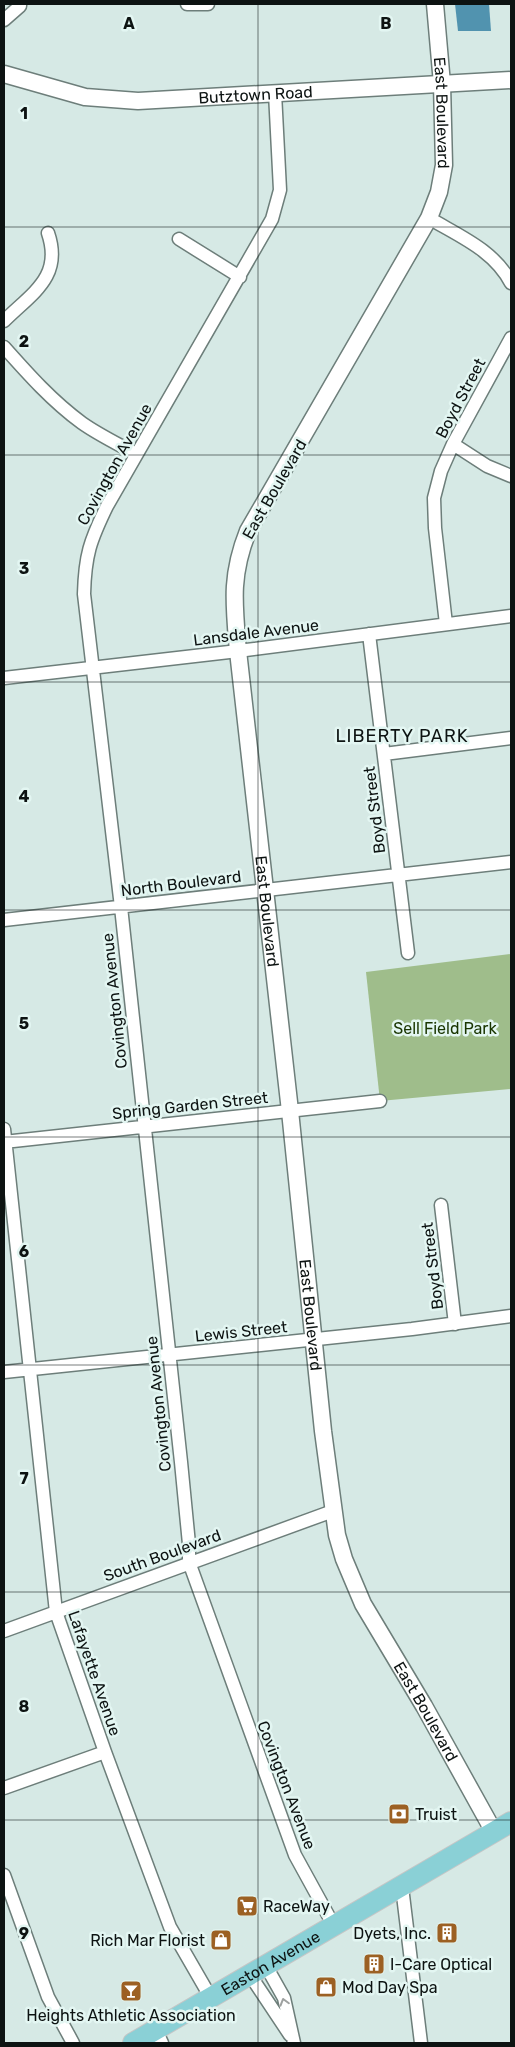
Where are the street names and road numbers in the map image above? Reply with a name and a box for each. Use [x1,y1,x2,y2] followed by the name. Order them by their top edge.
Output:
[430,56,453,169] street label: East Boulevard
[198,82,313,108] street label: Butztown Road
[431,355,489,441] street label: Boyd Street
[73,400,156,528] street label: Covington Avenue
[238,436,311,542] street label: East Boulevard
[192,615,320,650] street label: Lansdale Avenue
[360,765,389,855] street label: Boyd Street
[251,855,283,968] street label: East Boulevard
[120,867,242,900] street label: North Boulevard
[98,932,131,1070] street label: Covington Avenue
[111,1088,269,1123] street label: Spring Garden Street
[418,1221,447,1311] street label: Boyd Street
[295,1258,326,1372] street label: East Boulevard
[194,1317,288,1346] street label: Lewis Street
[142,1335,175,1473] street label: Covington Avenue
[101,1525,223,1586] street label: South Boulevard
[64,1608,125,1738] street label: Lafayette Avenue
[390,1658,462,1765] street label: East Boulevard
[253,1718,320,1852] street label: Covington Avenue
[218,1927,323,2000] street label: Easton Avenue

